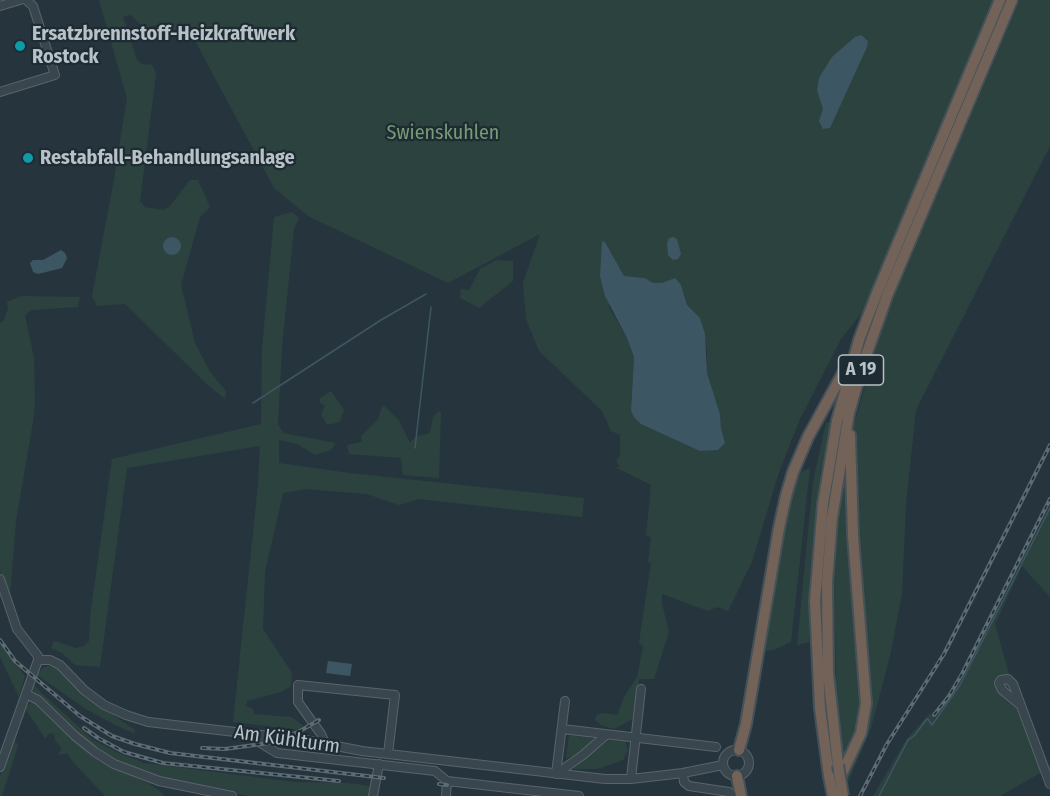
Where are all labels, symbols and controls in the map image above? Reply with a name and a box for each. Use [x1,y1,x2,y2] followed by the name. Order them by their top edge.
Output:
[32,22,295,69] place label: Ersatzbrennstoff-Heizkraftwerk Rostock
[13,39,27,53] marker: Ersatzbrennstoff-Heizkraftwerk Rostock
[387,121,499,145] park label: Swienskuhlen
[40,146,295,170] place label: Restabfall-Behandlungsanlage
[21,151,35,165] marker: Restabfall-Behandlungsanlage
[838,355,884,385] road number: A 19
[233,721,341,759] street label: Am Kühlturm

